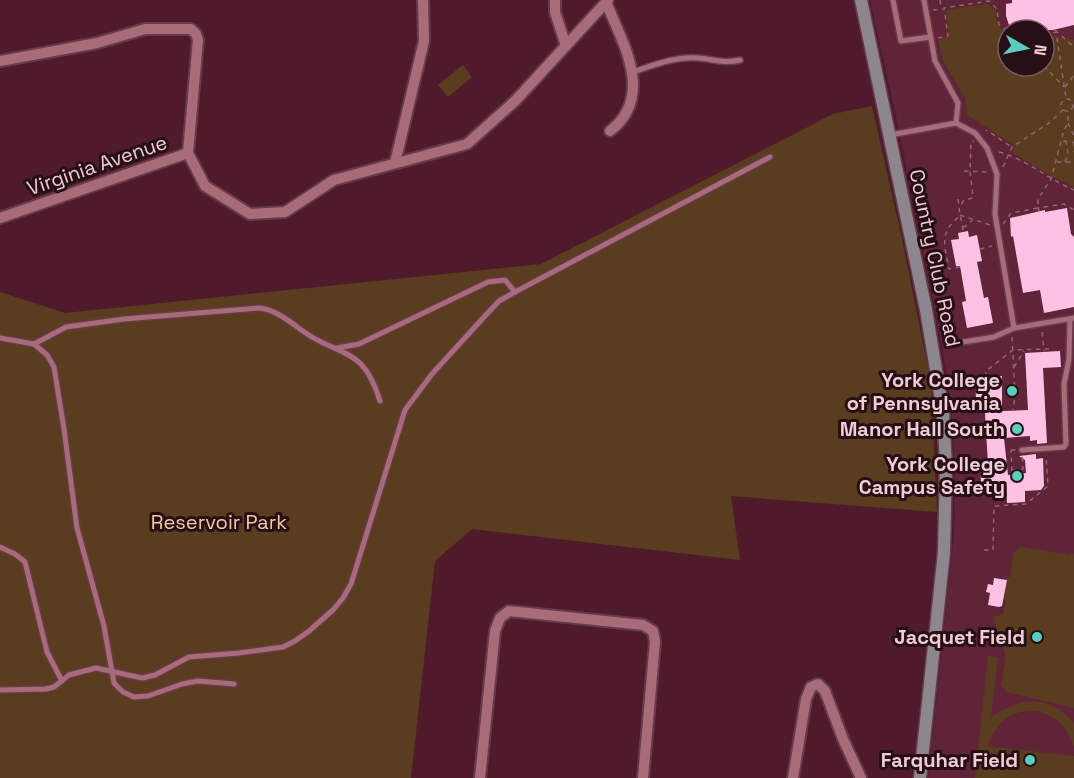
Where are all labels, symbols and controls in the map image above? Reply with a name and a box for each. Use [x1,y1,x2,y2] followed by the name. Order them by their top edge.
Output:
[996,18,1056,78] north arrow
[1029,43,1052,57] text: N
[24,129,170,201] street label: Virginia Avenue
[904,167,966,349] street label: Country Club Road
[847,367,1000,416] place label: York College of Pennsylvania
[1005,384,1019,398] marker: York College of Pennsylvania
[840,416,1005,442] place label: Manor Hall South
[1010,422,1024,436] marker: Manor Hall South
[859,451,1005,500] place label: York College Campus Safety
[1010,469,1024,483] marker: York College Campus Safety
[151,509,287,535] park label: Reservoir Park
[894,624,1025,650] place label: Jacquet Field
[1030,630,1044,644] marker: Jacquet Field
[881,747,1018,773] place label: Farquhar Field
[1023,753,1037,767] marker: Farquhar Field

